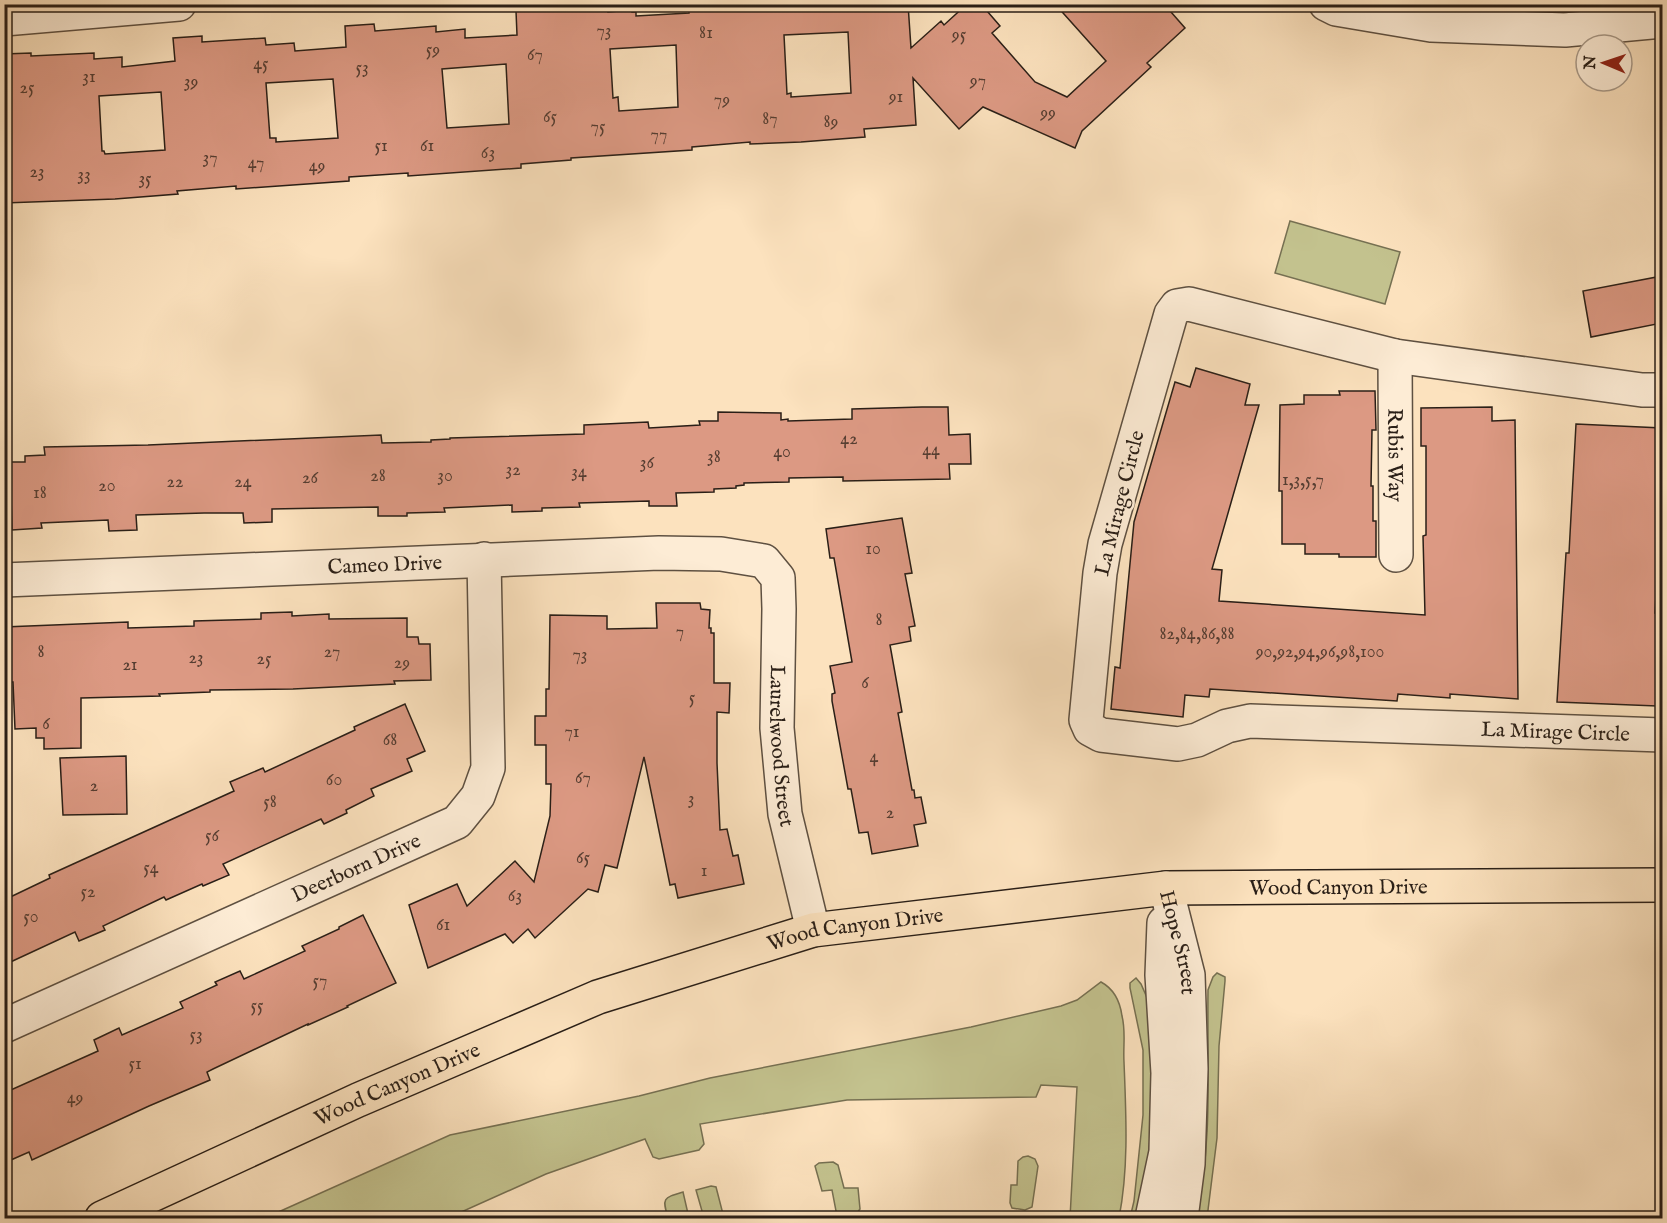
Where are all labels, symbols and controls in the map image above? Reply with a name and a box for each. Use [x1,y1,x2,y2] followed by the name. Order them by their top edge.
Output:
[596,20,612,43] house number: 73
[699,22,713,45] house number: 81
[951,24,967,47] house number: 95
[1574,33,1634,93] north arrow
[426,39,440,62] house number: 59
[527,44,543,67] house number: 67
[253,53,269,76] house number: 45
[1581,55,1601,71] text: N
[355,57,369,80] house number: 53
[82,66,96,89] house number: 31
[969,70,986,93] house number: 97
[184,71,198,94] house number: 39
[20,77,35,100] house number: 25
[888,86,903,109] house number: 91
[714,89,730,112] house number: 79
[1039,102,1056,125] house number: 99
[543,106,558,129] house number: 65
[762,108,778,131] house number: 87
[824,111,838,134] house number: 89
[591,116,606,139] house number: 75
[651,124,667,147] house number: 77
[374,135,388,158] house number: 51
[420,135,434,158] house number: 61
[481,142,495,165] house number: 63
[202,147,218,170] house number: 37
[248,152,264,175] house number: 47
[309,155,325,178] house number: 49
[29,161,45,184] house number: 23
[77,164,91,187] house number: 33
[138,168,152,191] house number: 35
[1380,408,1408,502] street label: Rubis Way
[840,428,858,451] house number: 42
[1089,428,1152,579] street label: La Mirage Circle
[922,439,940,462] house number: 44
[773,441,791,464] house number: 40
[707,446,721,469] house number: 38
[640,452,655,475] house number: 36
[505,459,521,482] house number: 32
[571,461,587,484] house number: 34
[370,465,386,488] house number: 28
[437,465,453,488] house number: 30
[302,467,318,490] house number: 26
[1282,469,1324,492] house number: 1,3,5,7
[167,471,183,494] house number: 22
[234,471,252,494] house number: 24
[98,475,116,498] house number: 20
[33,482,47,505] house number: 18
[865,538,881,561] house number: 10
[327,550,443,582] street label: Cameo Drive
[875,609,883,632] house number: 8
[676,621,684,644] house number: 7
[1160,623,1235,646] house number: 82,84,86,88
[37,641,45,664] house number: 8
[324,641,340,664] house number: 27
[1255,641,1384,664] house number: 90,92,94,96,98,100
[572,644,588,667] house number: 73
[188,647,204,670] house number: 23
[257,648,272,671] house number: 25
[394,652,410,675] house number: 29
[122,654,138,677] house number: 21
[762,665,800,830] street label: Laurelwood Street
[861,672,869,695] house number: 6
[689,687,696,710] house number: 5
[42,713,50,736] house number: 6
[1481,717,1631,749] street label: La Mirage Circle
[564,721,580,744] house number: 71
[383,729,397,752] house number: 68
[870,746,879,769] house number: 4
[575,767,591,790] house number: 67
[326,769,342,792] house number: 60
[90,775,98,798] house number: 2
[688,788,694,811] house number: 3
[263,791,277,814] house number: 58
[886,802,894,825] house number: 2
[205,825,219,848] house number: 56
[288,828,426,910] street label: Deerborn Drive
[576,847,591,870] house number: 65
[143,857,159,880] house number: 54
[701,860,707,883] house number: 1
[1249,874,1428,902] street label: Wood Canyon Drive
[81,881,95,904] house number: 52
[508,885,522,908] house number: 63
[1152,888,1201,995] street label: Hope Street
[764,903,945,958] street label: Wood Canyon Drive
[23,906,39,929] house number: 50
[436,914,450,937] house number: 61
[313,970,327,993] house number: 57
[250,995,264,1018] house number: 55
[189,1024,203,1047] house number: 53
[310,1037,485,1133] street label: Wood Canyon Drive
[128,1053,142,1076] house number: 51
[67,1087,83,1110] house number: 49

